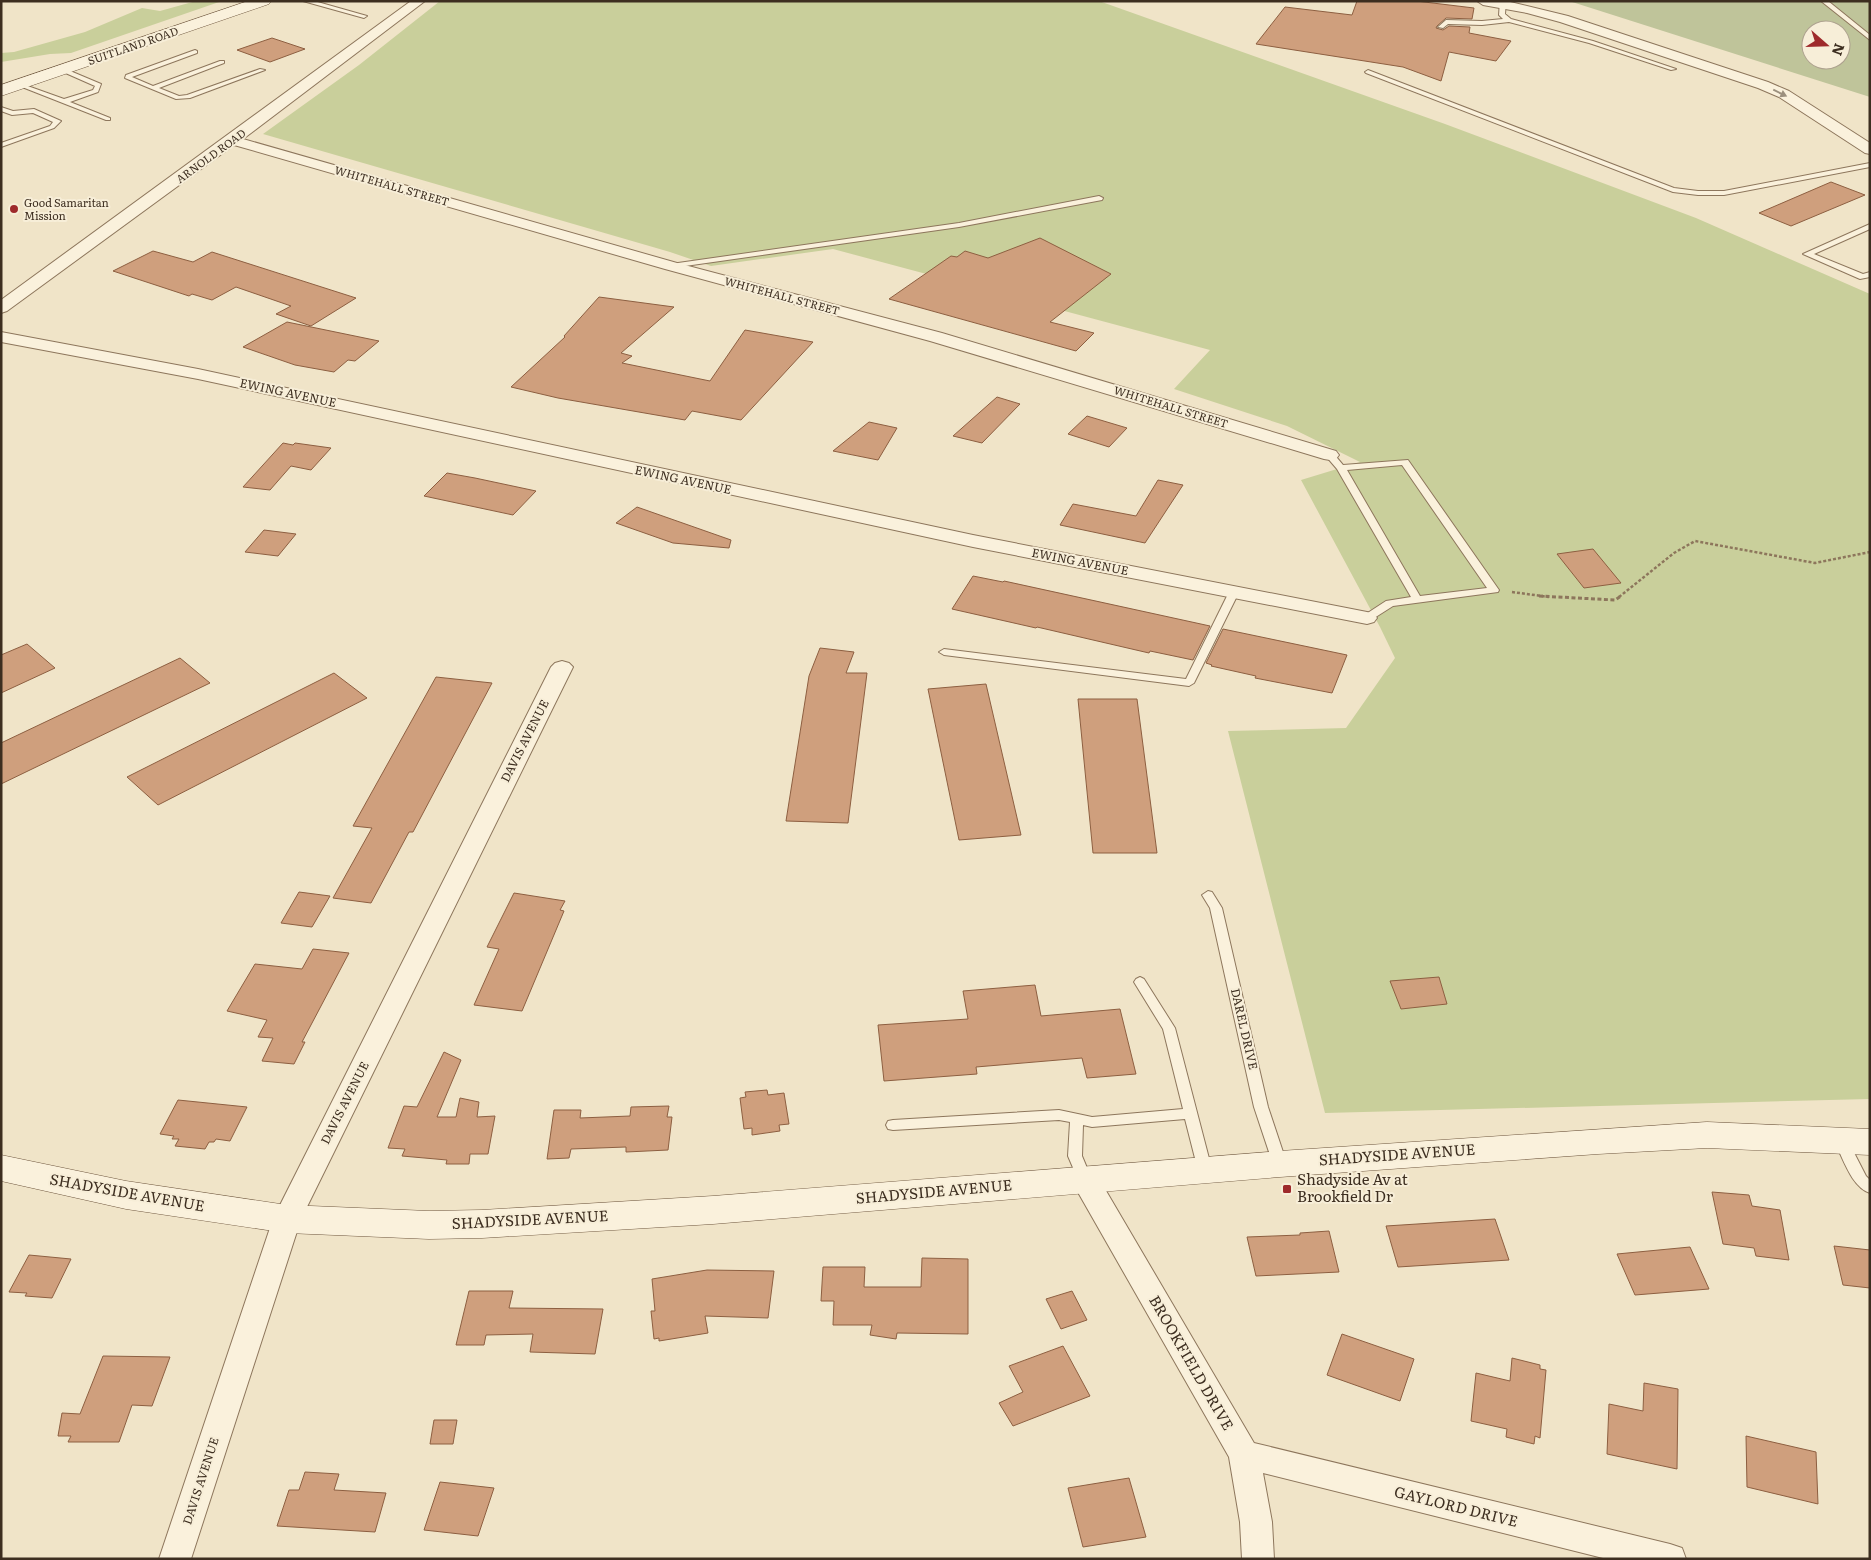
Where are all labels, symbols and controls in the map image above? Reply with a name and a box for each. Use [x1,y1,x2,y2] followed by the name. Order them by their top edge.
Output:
[1801,20,1851,70] north arrow
[85,22,180,68] street label: SUITLAND ROAD
[1828,41,1851,59] text: N
[1772,88,1787,97] one-way arrow
[172,124,249,186] street label: ARNOLD ROAD
[333,161,452,209] street label: WHITEHALL STREET
[24,194,109,223] place label: Good Samaritan Mission
[8,203,20,215] marker: Good Samaritan Mission
[723,272,842,318] street label: WHITEHALL STREET
[238,373,339,411] street label: EWING AVENUE
[1112,381,1230,431] street label: WHITEHALL STREET
[633,460,734,498] street label: EWING AVENUE
[1030,543,1131,579] street label: EWING AVENUE
[495,696,553,785] street label: DAVIS AVENUE
[1227,986,1263,1072] street label: DAREL DRIVE
[315,1058,373,1147] street label: DAVIS AVENUE
[1318,1137,1476,1170] street label: SHADYSIDE AVENUE
[48,1167,206,1216] street label: SHADYSIDE AVENUE
[1297,1167,1408,1207] place label: Shadyside Av at Brookfield Dr
[855,1172,1013,1209] street label: SHADYSIDE AVENUE
[1281,1183,1293,1195] marker: Shadyside Av at Brookfield Dr
[451,1203,609,1234] street label: SHADYSIDE AVENUE
[1144,1290,1240,1434] street label: BROOKFIELD DRIVE
[177,1434,223,1527] street label: DAVIS AVENUE
[1392,1479,1521,1532] street label: GAYLORD DRIVE

